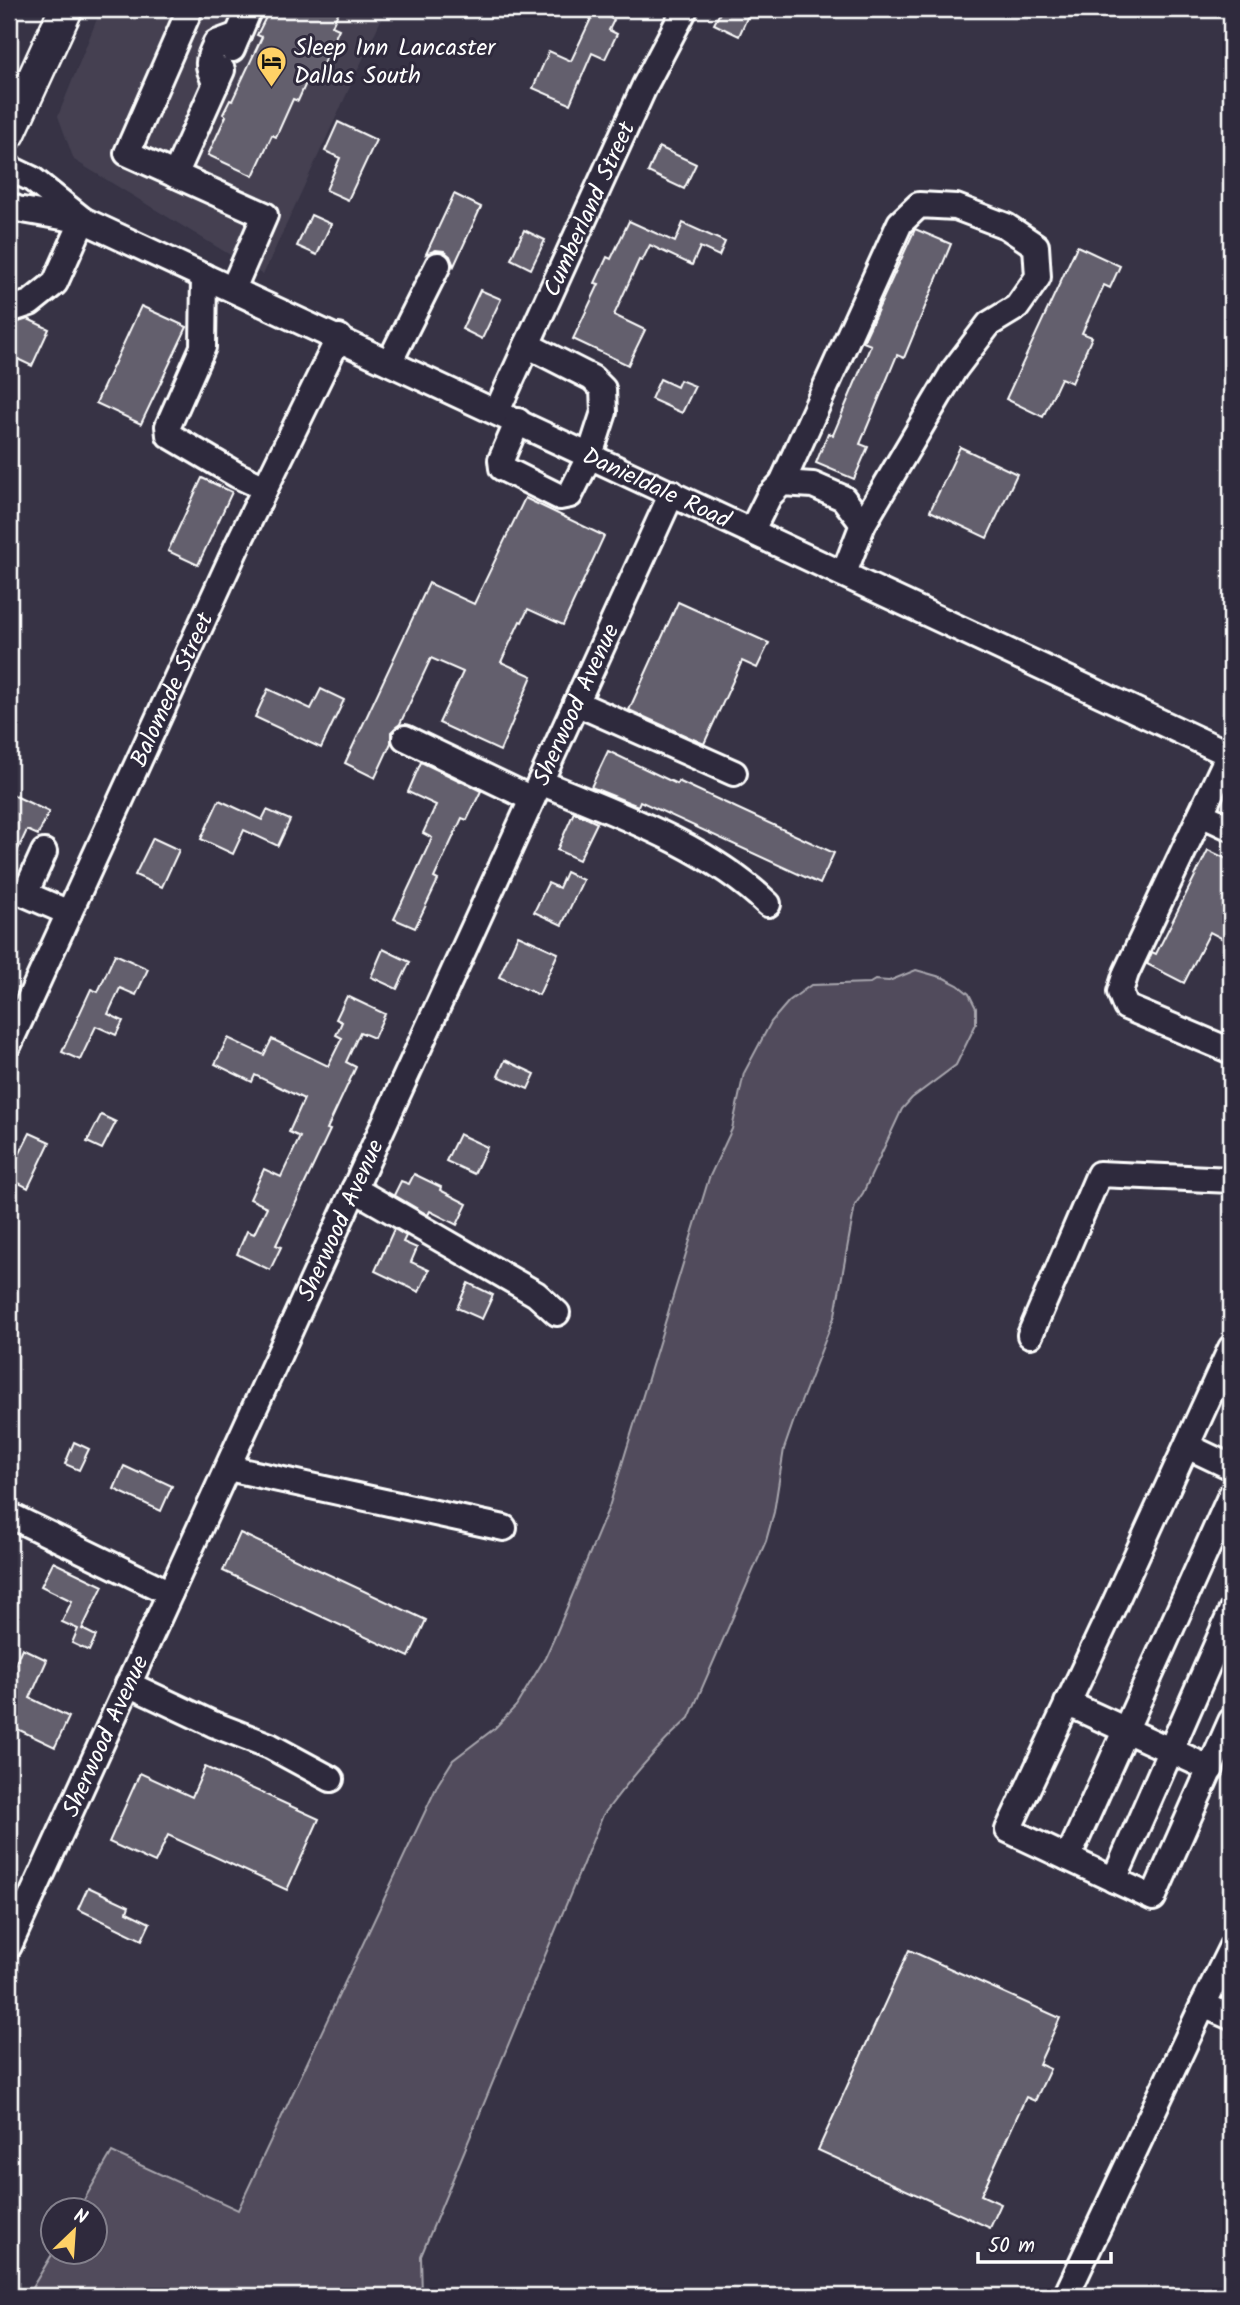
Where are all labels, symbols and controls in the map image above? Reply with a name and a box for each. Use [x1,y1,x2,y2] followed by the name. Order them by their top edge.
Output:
[294,29,497,96] place label: Sleep Inn Lancaster Dallas South
[254,44,288,88] hotel icon: Sleep Inn Lancaster Dallas South
[533,115,647,304] street label: Cumberland Street
[576,437,738,541] street label: Danieldale Road
[120,606,225,774] street label: Balomede Street
[523,617,631,792] street label: Sherwood Avenue
[288,1133,396,1308] street label: Sherwood Avenue
[52,1649,160,1824] street label: Sherwood Avenue
[38,2196,108,2266] north arrow
[69,2201,92,2234] text: N
[978,2221,1110,2265] scale bar
[988,2230,1035,2263] text: 50 m

